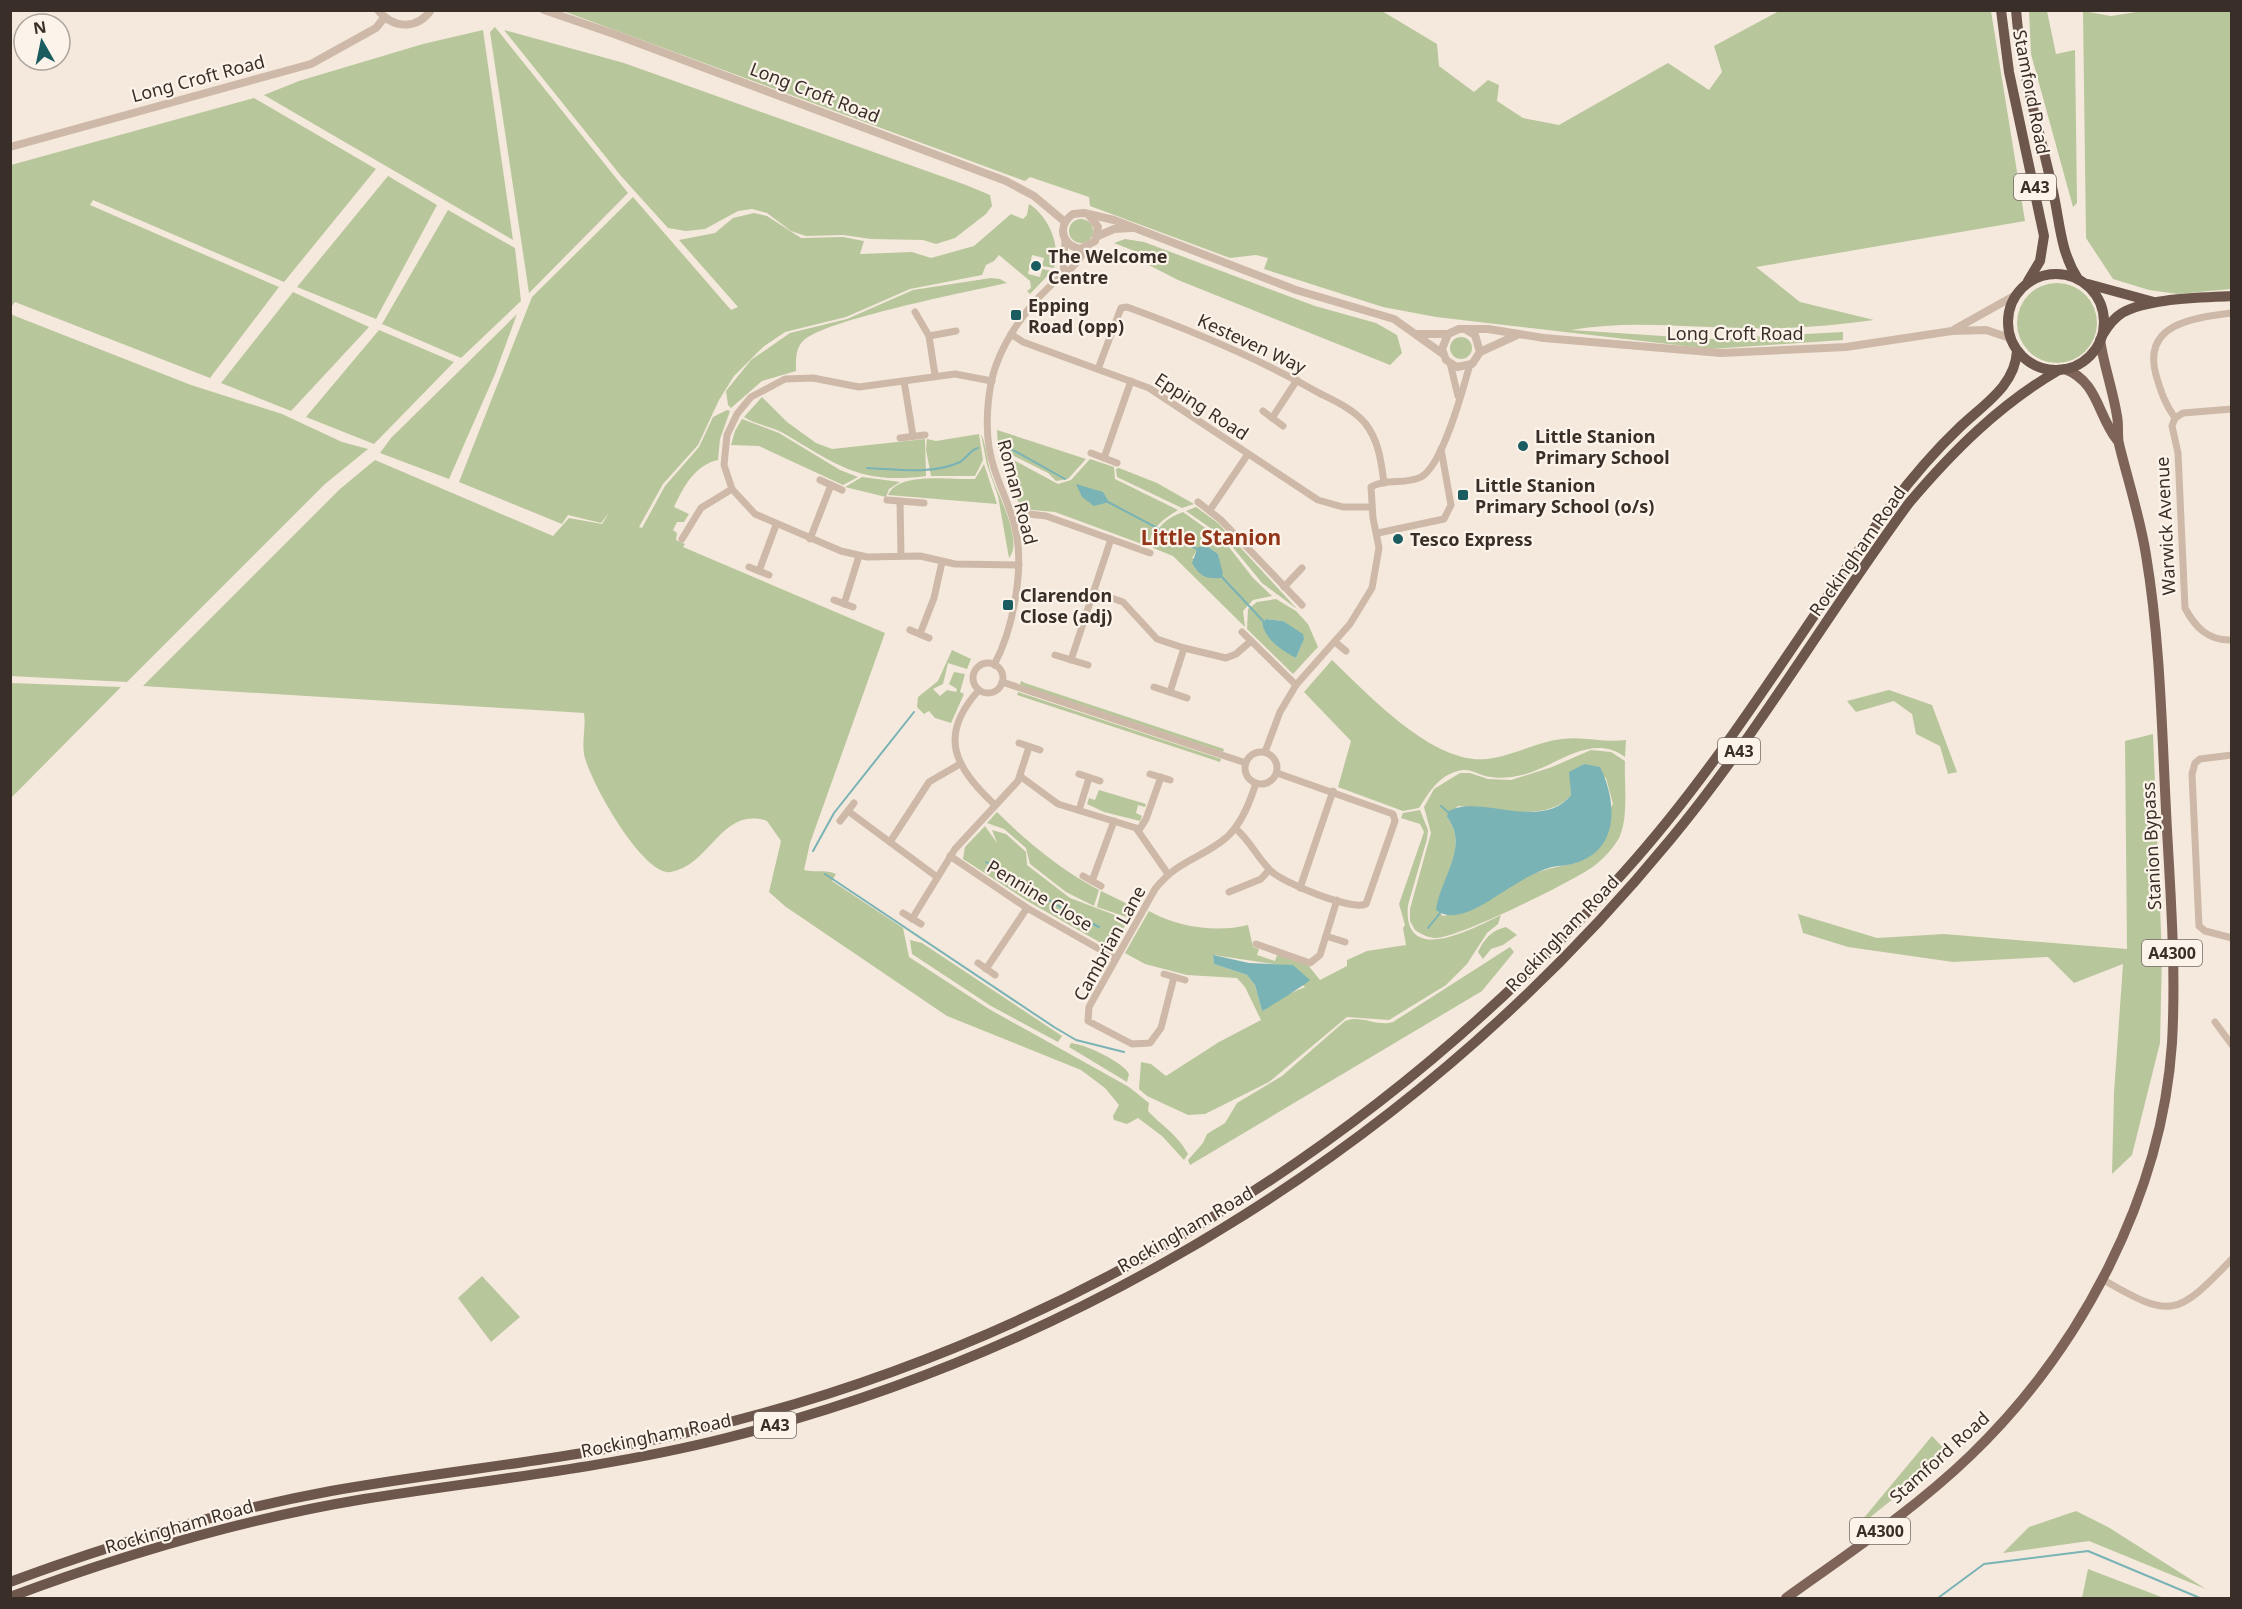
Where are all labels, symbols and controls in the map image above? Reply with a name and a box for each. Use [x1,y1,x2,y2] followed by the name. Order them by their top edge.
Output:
[12,12,72,72] north arrow
[32,15,48,39] text: N
[2008,28,2056,156] street label: Stamford Road
[129,49,267,107] street label: Long Croft Road
[747,56,883,128] street label: Long Croft Road
[2014,174,2056,200] road number: A43
[1048,244,1168,289] place label: The Welcome Centre
[1029,259,1043,273] marker: The Welcome Centre
[1028,293,1124,338] place label: Epping Road (opp)
[1194,307,1311,379] street label: Kesteven Way
[1009,308,1023,322] marker: Epping Road (opp)
[1666,321,1804,345] street label: Long Croft Road
[1151,367,1253,445] street label: Epping Road
[1535,424,1670,469] place label: Little Stanion Primary School
[992,437,1044,547] street label: Roman Road
[1516,439,1530,453] marker: Little Stanion Primary School
[2149,456,2181,596] street label: Warwick Avenue
[1475,473,1654,518] place label: Little Stanion Primary School (o/s)
[1803,481,1911,621] street label: Rockingham Road
[1456,488,1470,502] marker: Little Stanion Primary School (o/s)
[1141,523,1281,551] district label: Little Stanion
[1410,527,1533,551] place label: Tesco Express
[1391,532,1405,546] marker: Tesco Express
[1020,583,1112,628] place label: Clarendon Close (adj)
[1001,598,1015,612] marker: Clarendon Close (adj)
[1718,738,1760,764] road number: A43
[2136,781,2166,911] street label: Stanion Bypass
[983,854,1097,936] street label: Pennine Close
[1500,870,1624,996] street label: Rockingham Road
[1067,881,1151,1005] street label: Cambrian Lane
[2142,940,2202,966] road number: A4300
[1113,1180,1257,1278] street label: Rockingham Road
[1884,1406,1994,1508] street label: Stamford Road
[579,1407,733,1463] street label: Rockingham Road
[754,1412,796,1438] road number: A43
[102,1493,256,1559] street label: Rockingham Road
[1850,1518,1910,1544] road number: A4300

